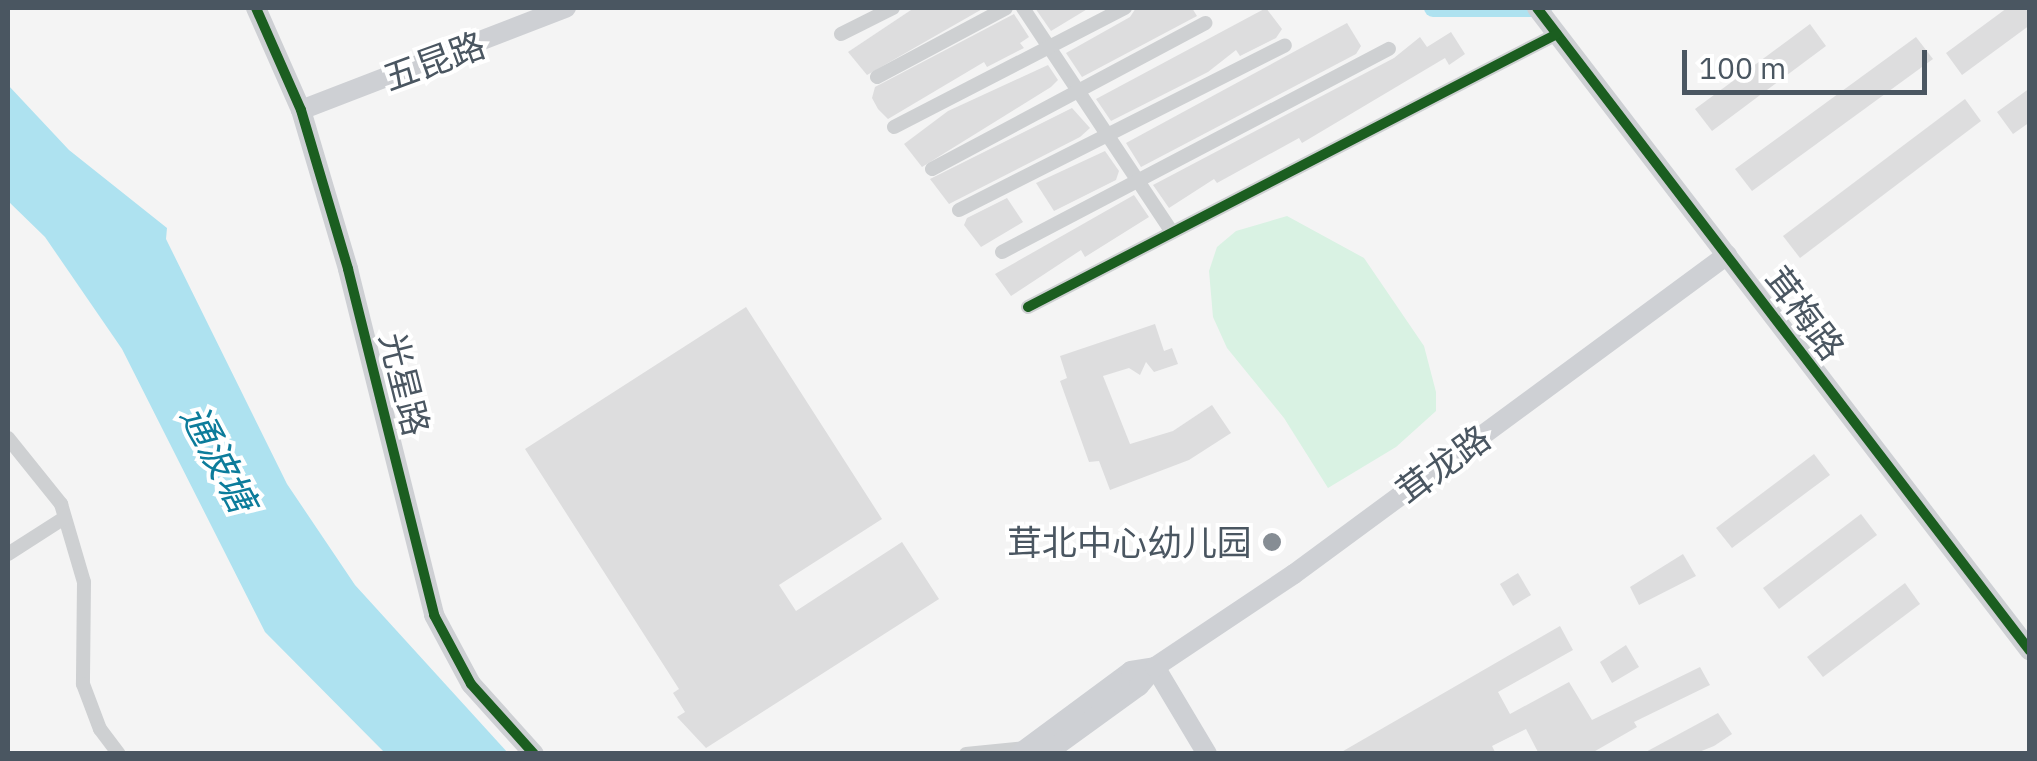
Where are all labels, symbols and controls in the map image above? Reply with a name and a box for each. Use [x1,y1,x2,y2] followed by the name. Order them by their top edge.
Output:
[377,23,491,99] street label: 五昆路
[1687,30,1932,92] scale bar
[1699,48,1786,87] text: 100 m
[1757,258,1853,368] street label: 茸梅路
[372,328,438,440] street label: 光星路
[172,397,266,519] water label: 通波塘
[1388,416,1498,512] street label: 茸龙路
[1007,521,1252,563] place label: 茸北中心幼儿园
[1261,531,1283,553] marker: 茸北中心幼儿园

